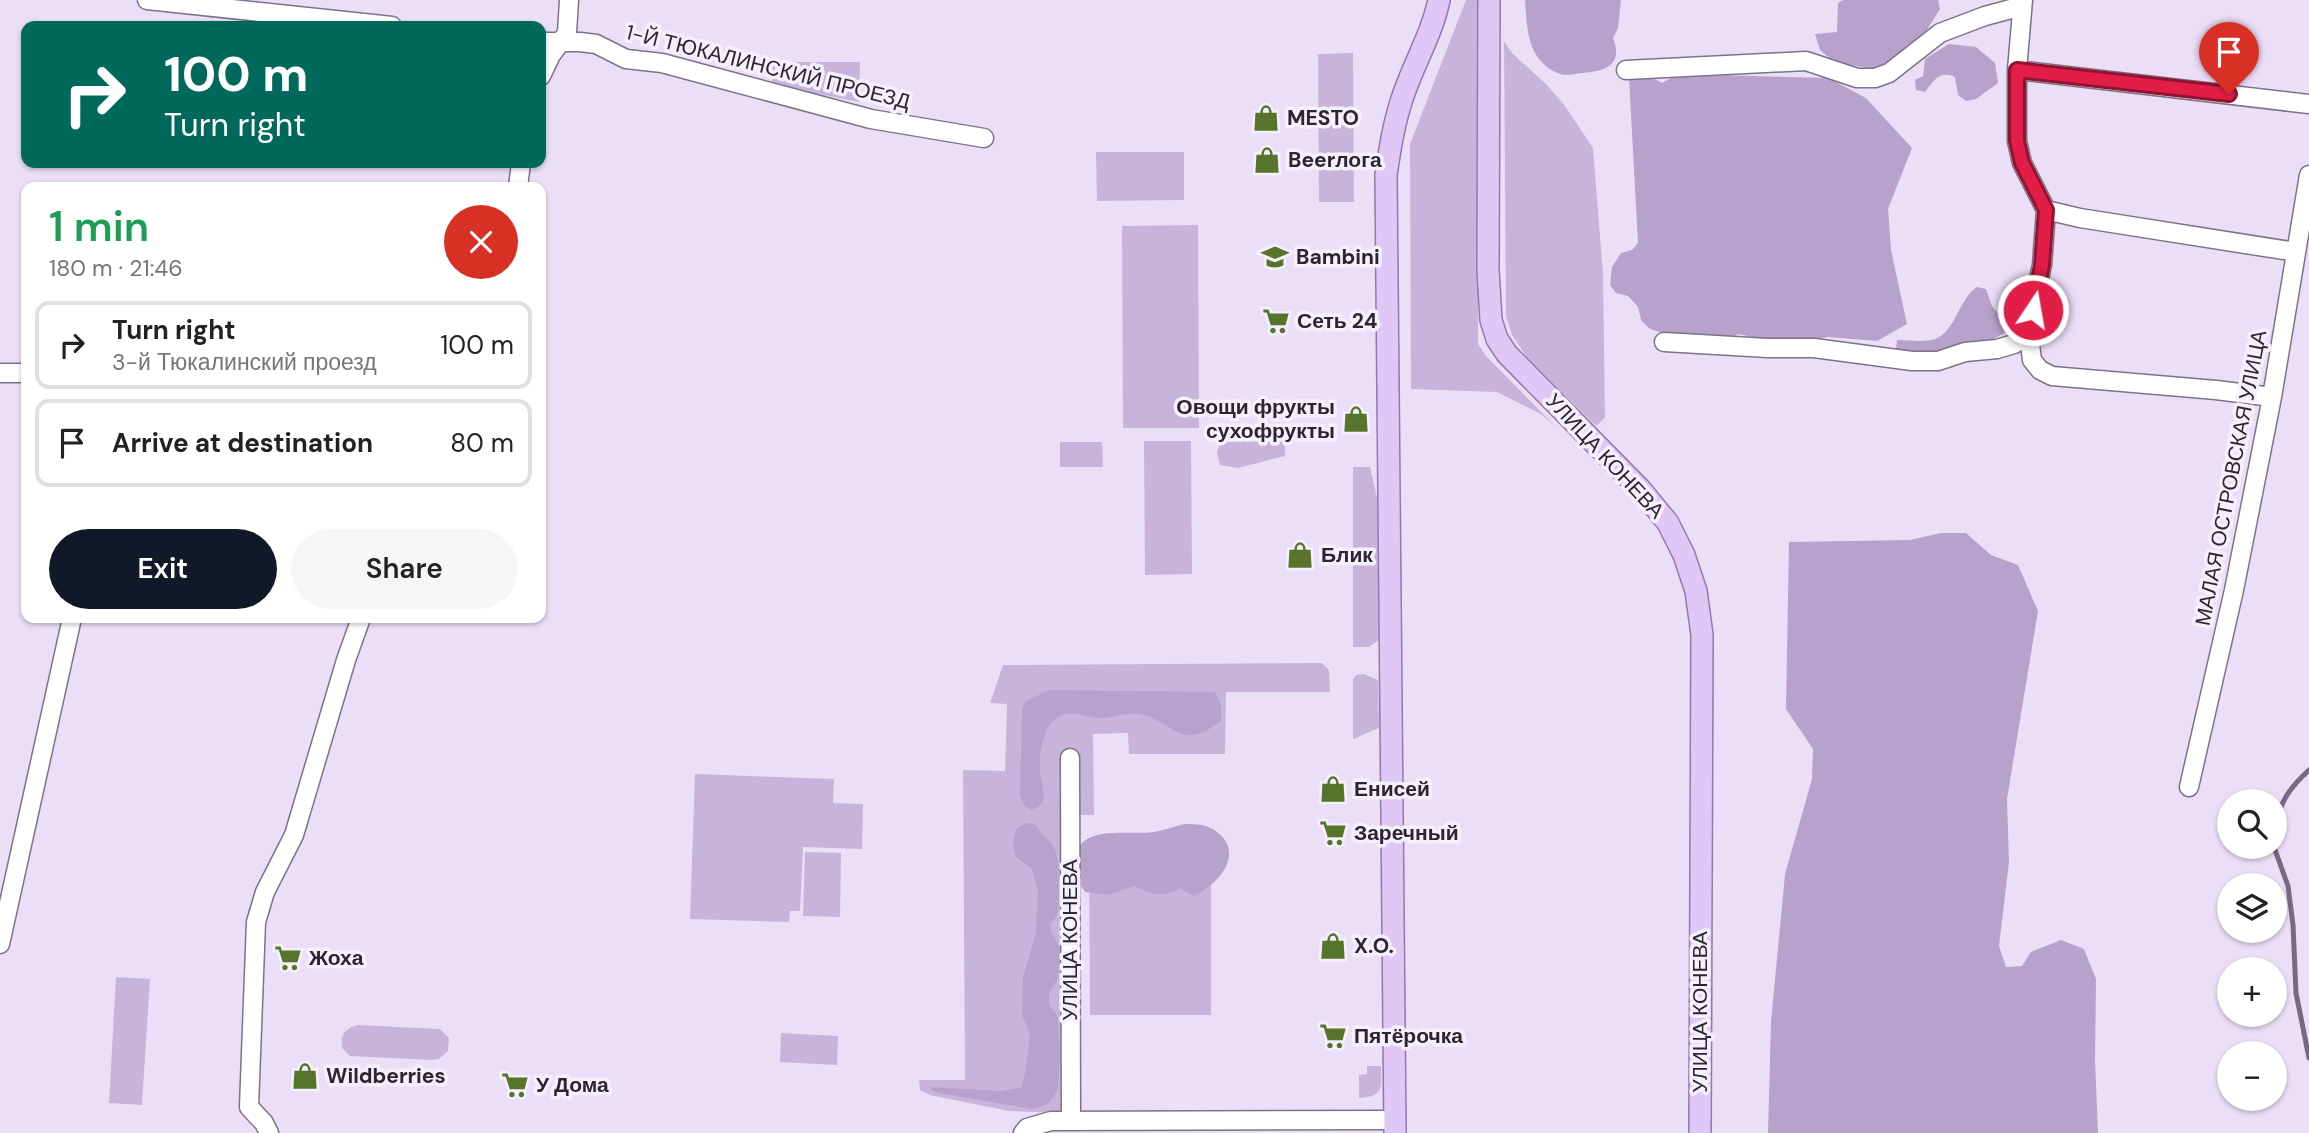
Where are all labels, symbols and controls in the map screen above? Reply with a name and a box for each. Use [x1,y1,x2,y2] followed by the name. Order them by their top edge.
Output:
[623,18,913,116] street label: 1-Й ТЮКАЛИНСКИЙ ПРОЕЗД
[2199,22,2259,94] pin
[2210,33,2248,71] icon: arrive
[164,42,308,106] text: 100 m
[49,49,140,140] icon: right
[1251,103,1281,133] shop icon: MESTO
[164,104,306,146] text: Turn right
[1287,104,1359,132] place label: MESTO
[1252,145,1282,175] shop icon: Beerлога
[1288,146,1382,174] place label: Beerлога
[49,199,149,254] text: 1 min
[444,205,518,279] button: close
[1260,242,1290,272] school or university icon: Bambini
[1296,243,1380,271] place label: Bambini
[49,253,183,283] text: 180 m · 21:46
[1996,273,2070,347] position arrow
[1261,306,1291,336] supermarket icon: Сеть 24
[1297,307,1377,335] place label: Сеть 24
[112,313,236,347] text: Turn right
[53,326,91,364] icon: right
[440,328,514,362] text: 100 m
[2189,328,2273,628] street label: МАЛАЯ ОСТРОВСКАЯ УЛИЦА
[112,347,377,377] text: 3-й Тюкалинский проезд
[1540,387,1670,525] street label: УЛИЦА КОНЕВА
[1176,393,1335,445] place label: Овощи фрукты сухофрукты
[1341,404,1371,434] shop icon: Овощи фрукты сухофрукты
[53,424,91,462] icon: arrive
[112,426,373,460] text: Arrive at destination
[450,426,514,460] text: 80 m
[49,529,277,609] button: Exit
[291,529,518,609] button: Share
[1285,540,1315,570] shop icon: Блик
[1321,541,1373,569] place label: Блик
[1318,774,1348,804] shop icon: Енисей
[1354,775,1430,803] place label: Енисей
[2217,789,2287,1111] map controls
[2217,789,2287,859] button: search
[1318,818,1348,848] supermarket icon: Заречный
[1354,819,1459,847] place label: Заречный
[1056,859,1084,1021] street label: УЛИЦА КОНЕВА
[2217,873,2287,943] button: layers
[1318,931,1348,961] shop icon: X.O.
[1686,931,1714,1093] street label: УЛИЦА КОНЕВА
[1354,932,1394,960] place label: X.O.
[273,943,303,973] supermarket icon: Жоха
[308,944,364,972] place label: Жоха
[2217,957,2287,1027] button: +
[1318,1021,1348,1051] supermarket icon: Пятёрочка
[1354,1022,1463,1050] place label: Пятёрочка
[2217,1041,2287,1111] button: −
[290,1061,320,1091] shop icon: Wildberries
[326,1062,446,1090] place label: Wildberries
[500,1070,530,1100] supermarket icon: У Дома
[536,1071,609,1099] place label: У Дома

